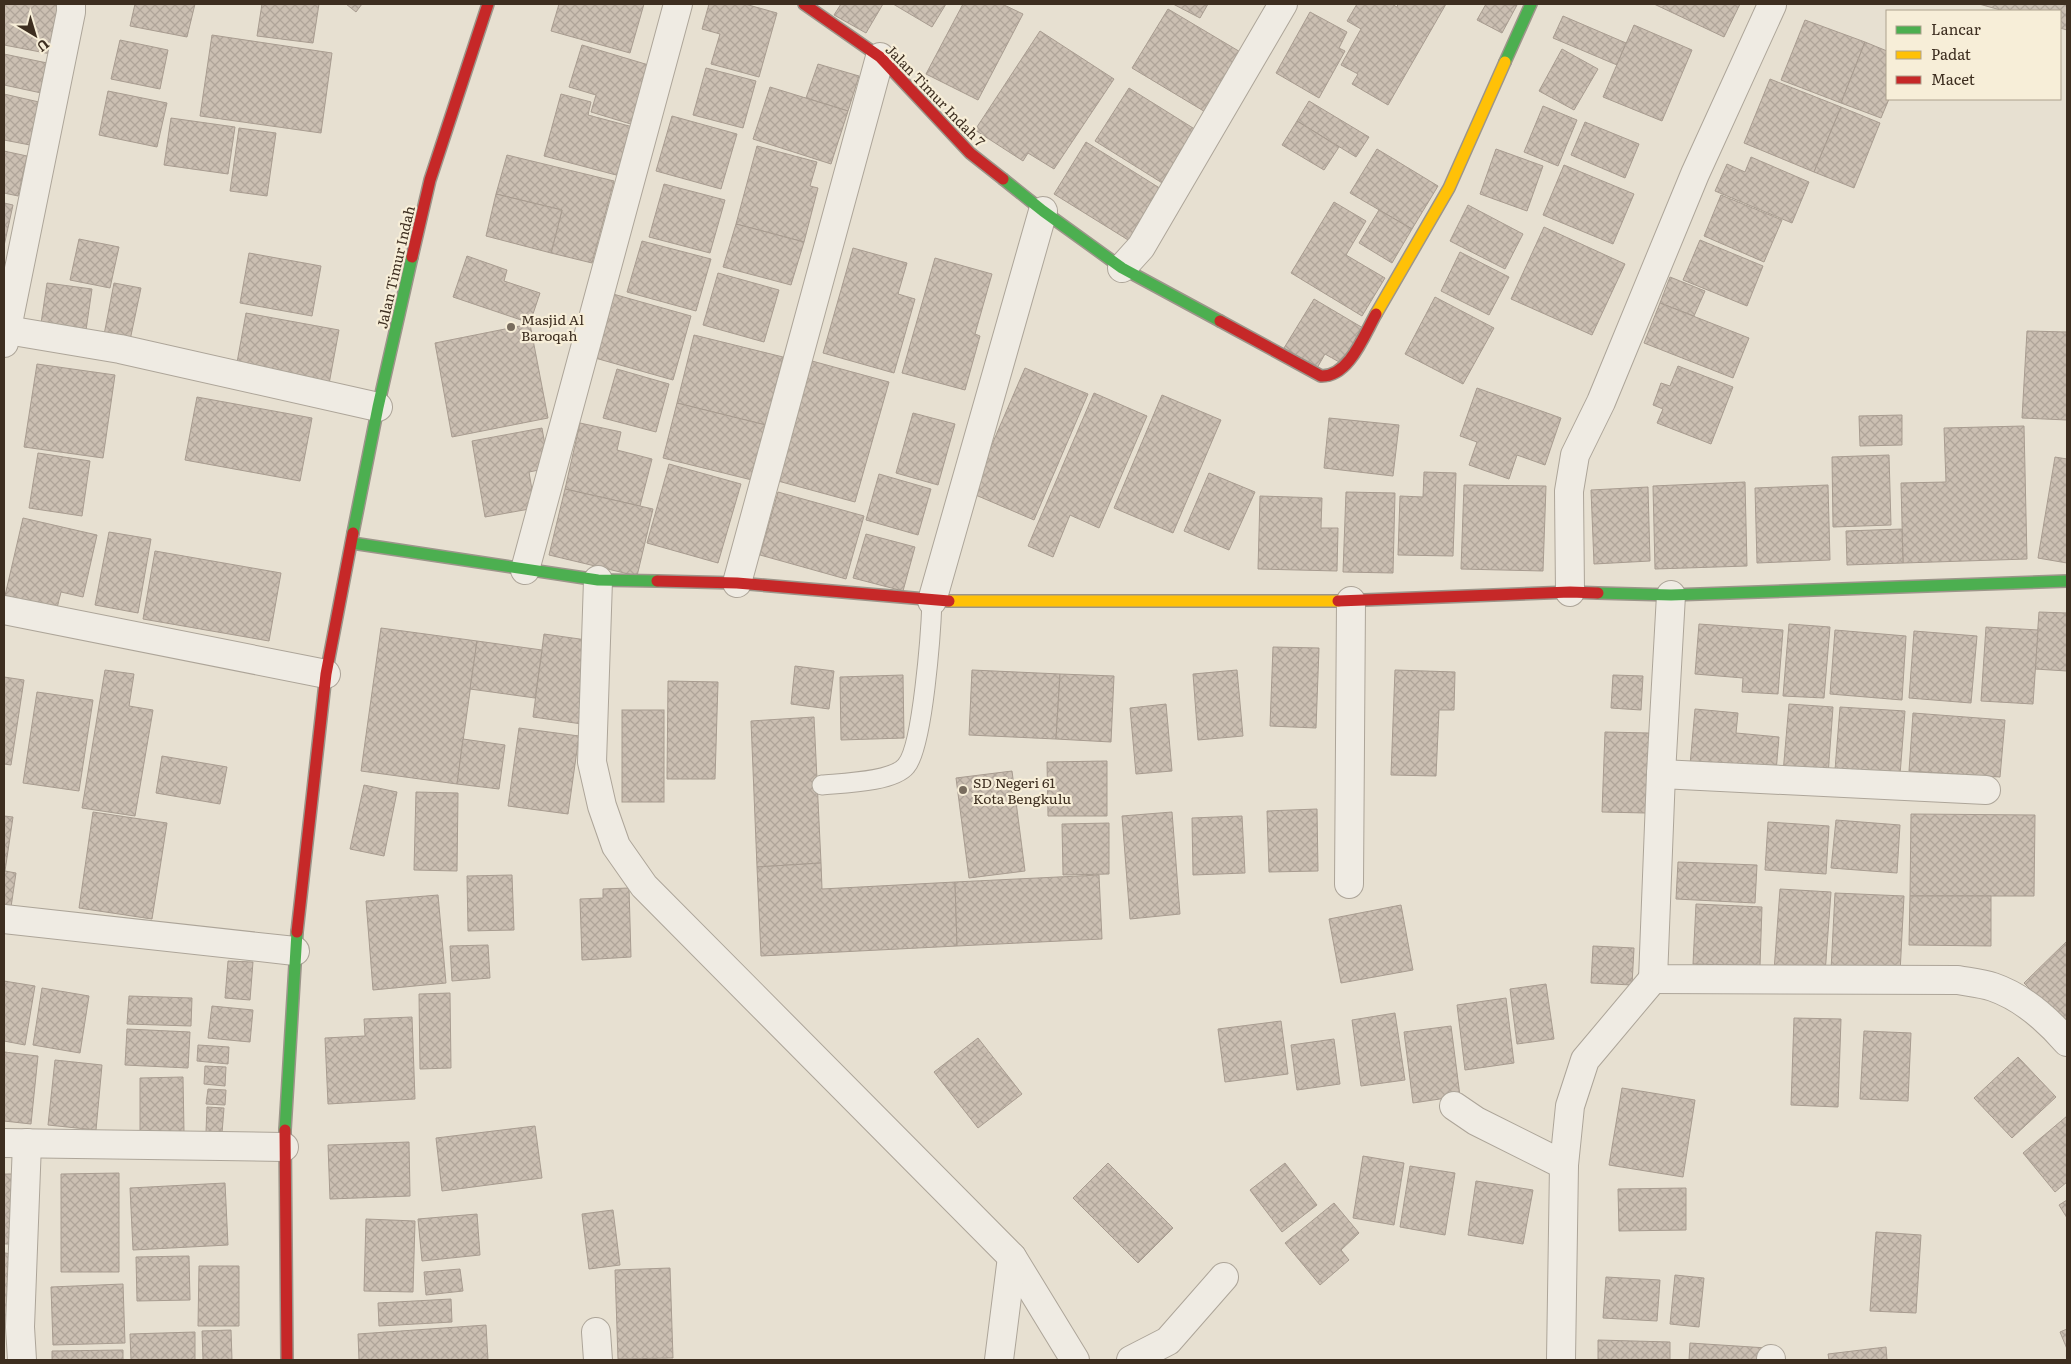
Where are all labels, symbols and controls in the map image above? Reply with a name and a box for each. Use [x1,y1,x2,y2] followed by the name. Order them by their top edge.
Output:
[10,10,60,60] north arrow
[1886,10,2061,100] legend
[1931,17,1981,40] text: Lancar
[33,35,54,57] text: U
[882,39,990,151] street label: Jalan Timur Indah 7
[1931,42,1971,65] text: Padat
[1931,67,1975,90] text: Macet
[371,204,419,330] street label: Jalan Timur Indah
[521,309,584,345] place label: Masjid Al Baroqah
[505,321,517,333] marker: Masjid Al Baroqah
[973,772,1071,808] place label: SD Negeri 61 Kota Bengkulu
[957,784,969,796] marker: SD Negeri 61 Kota Bengkulu

